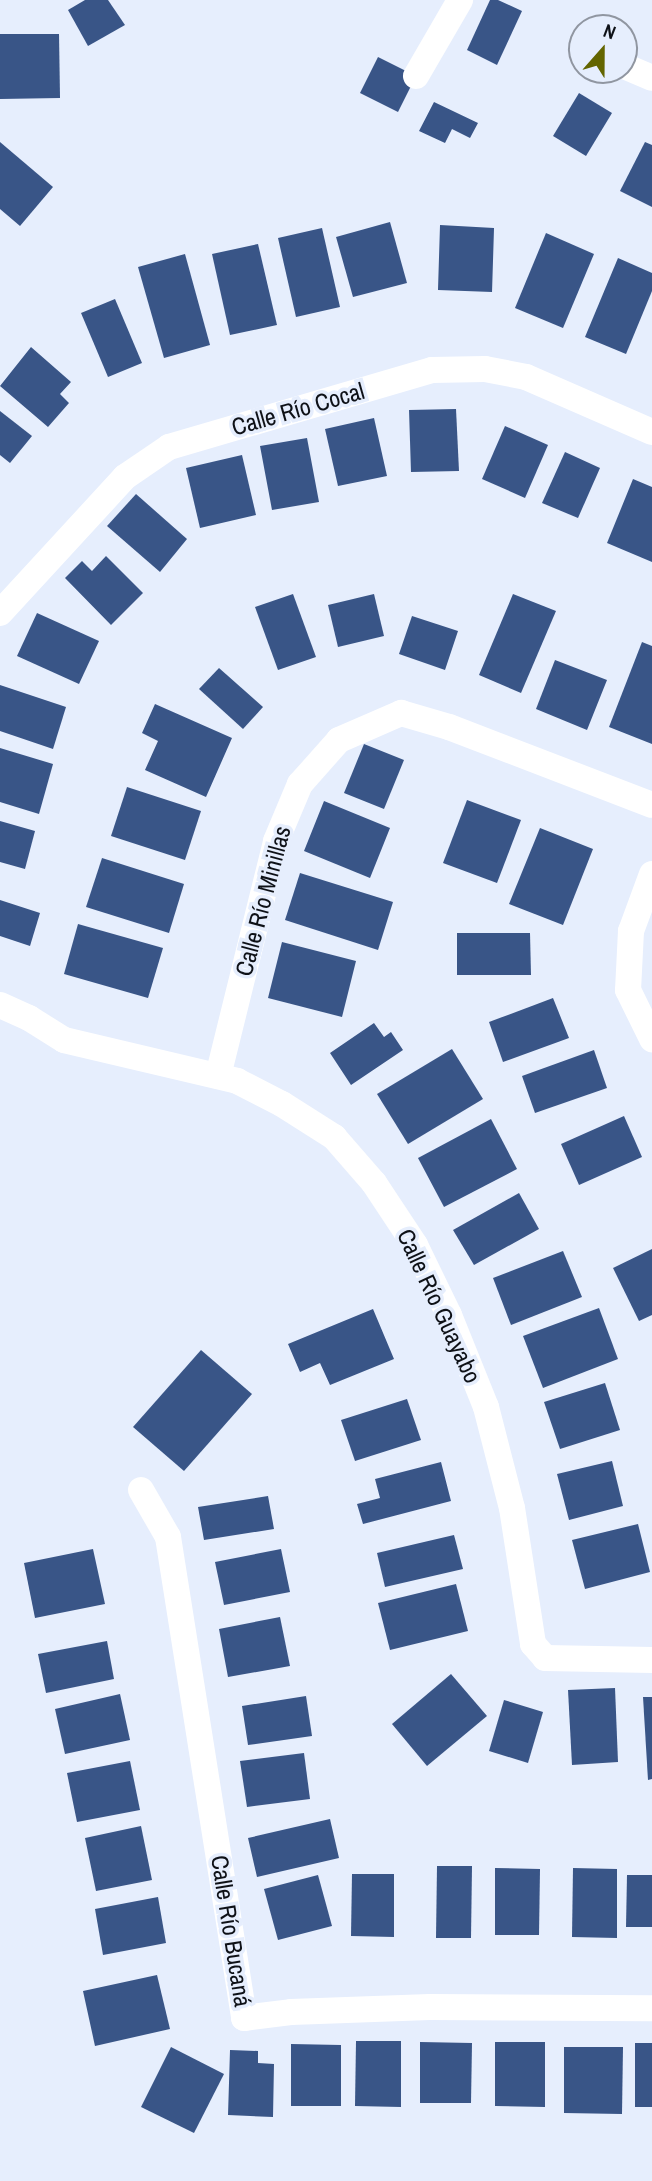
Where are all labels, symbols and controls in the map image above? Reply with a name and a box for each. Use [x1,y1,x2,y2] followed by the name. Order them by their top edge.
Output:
[568,14,638,84] north arrow
[600,17,620,45] text: N
[228,376,368,442] street label: Calle Río Cocal
[229,823,297,979] street label: Calle Río Minillas
[391,1225,487,1387] street label: Calle Río Guayabo
[205,1853,257,2009] street label: Calle Río Bucaná

